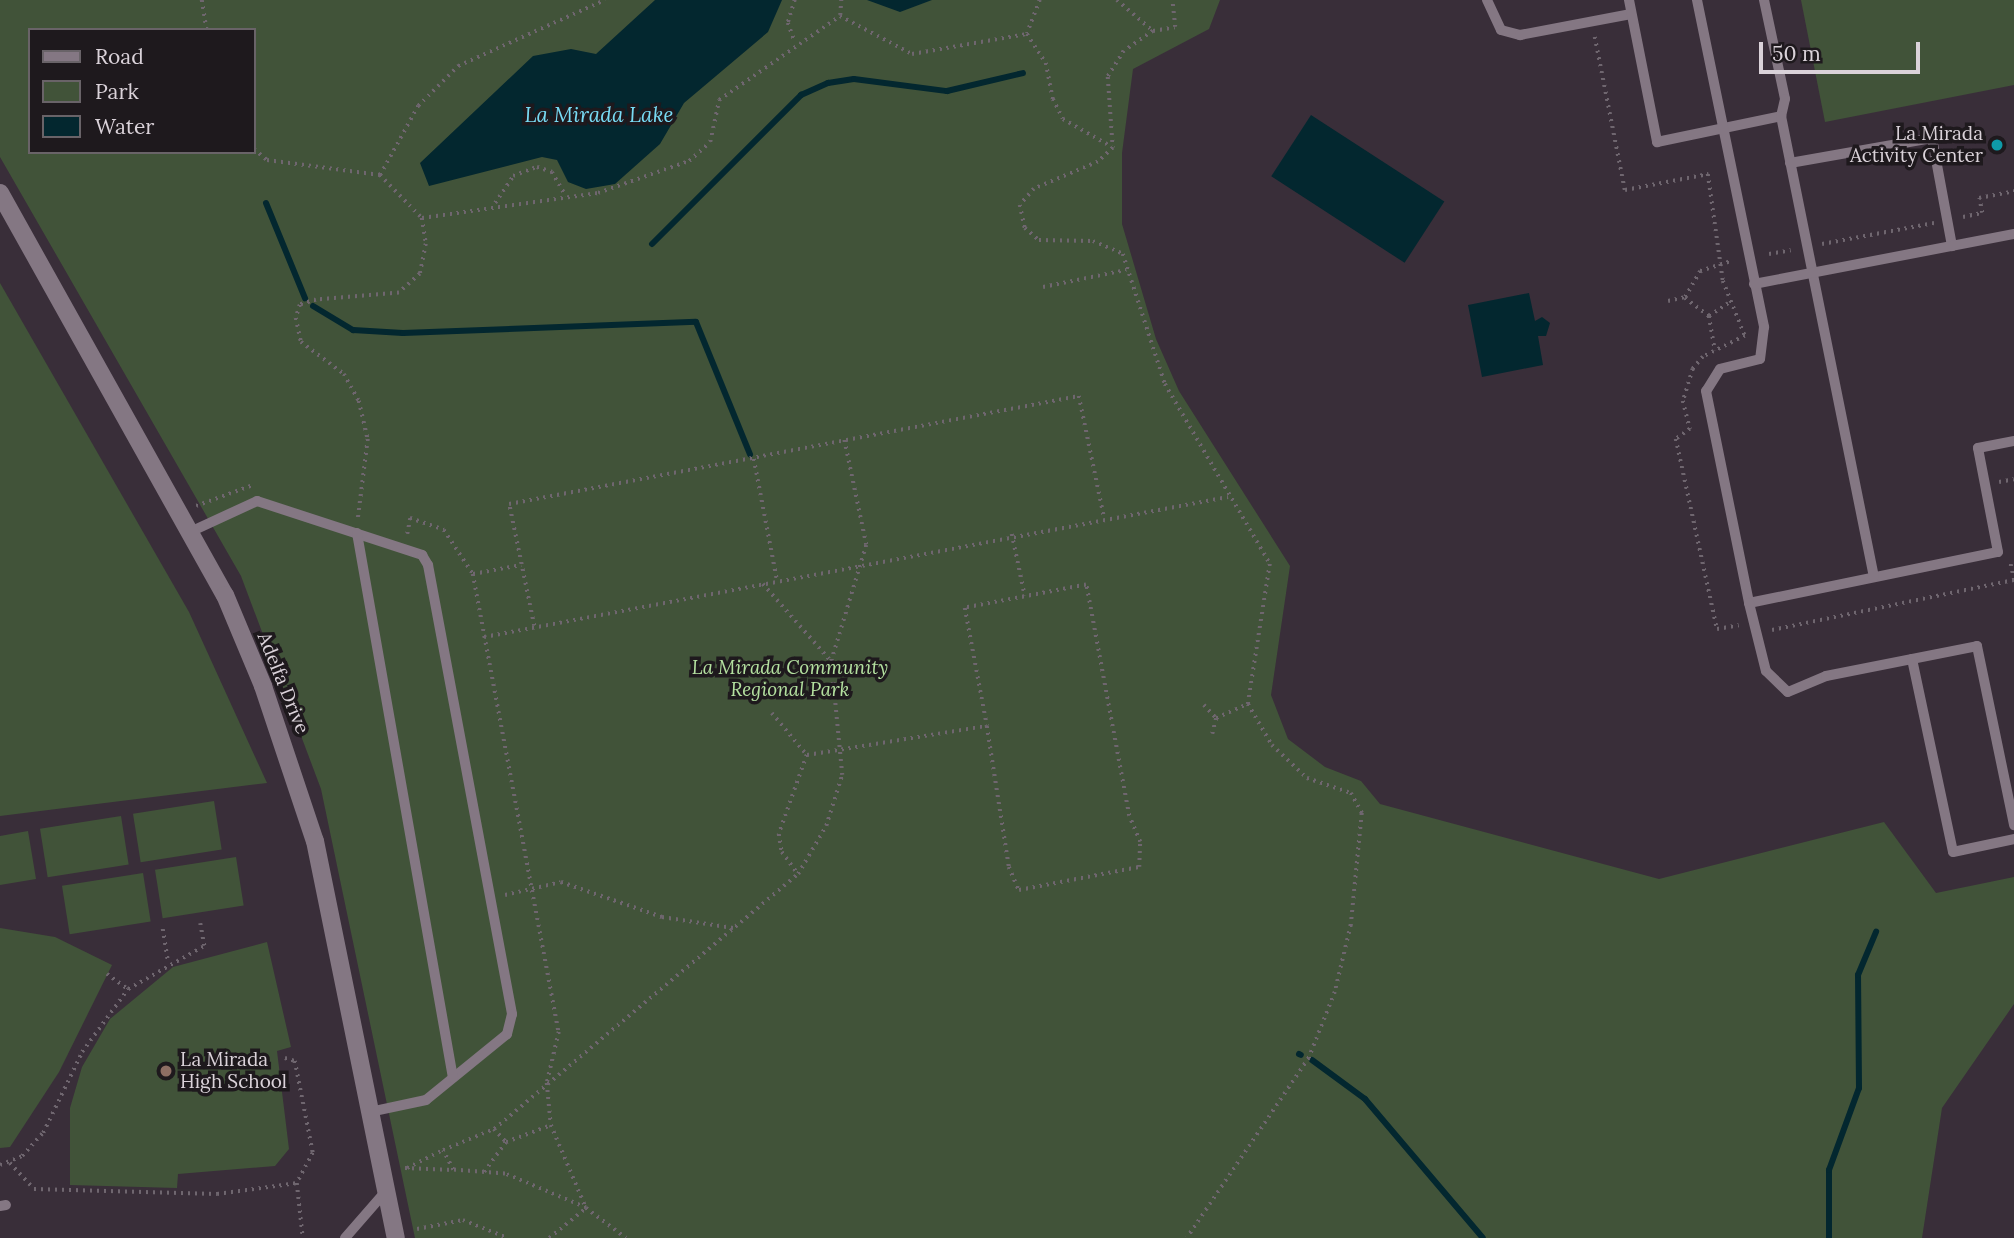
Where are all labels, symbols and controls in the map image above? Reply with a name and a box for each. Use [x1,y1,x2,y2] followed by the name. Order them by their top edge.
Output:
[28,28,256,154] legend
[1762,28,1923,72] scale bar
[1772,40,1821,67] text: 50 m
[95,43,144,70] text: Road
[95,78,139,105] text: Park
[525,102,673,128] water label: La Mirada Lake
[95,113,154,140] text: Water
[1850,123,1983,167] place label: La Mirada Activity Center
[1989,137,2005,153] marker: La Mirada Activity Center
[252,629,314,737] street label: Adelfa Drive
[692,657,888,701] park label: La Mirada Community Regional Park
[180,1049,287,1093] place label: La Mirada High School
[158,1063,174,1079] marker: La Mirada High School

